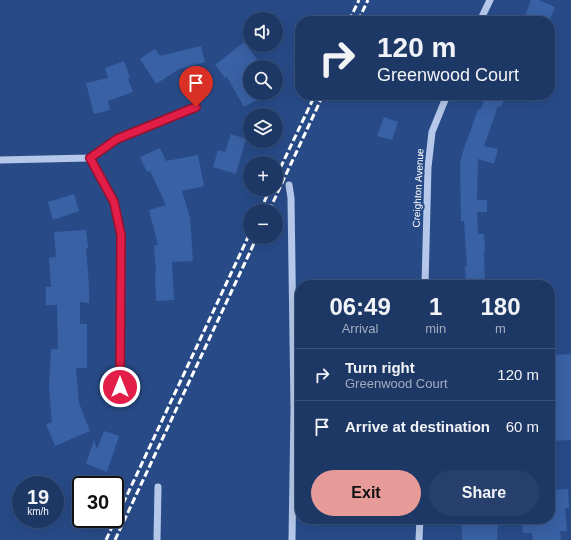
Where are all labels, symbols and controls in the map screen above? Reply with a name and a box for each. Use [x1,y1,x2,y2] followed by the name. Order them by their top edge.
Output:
[243,12,283,244] map controls
[243,12,283,52] button: sound
[311,32,363,84] icon: right
[377,32,456,63] text: 120 m
[243,60,283,100] button: search
[377,65,519,85] text: Greenwood Court
[179,66,213,107] pin
[185,72,207,94] icon: arrive
[243,108,283,148] button: layers
[410,148,426,228] street label: Creighton Avenue
[243,156,283,196] button: +
[243,204,283,244] button: −
[329,293,391,320] text: 06:49
[429,293,442,320] text: 1
[481,293,521,320] text: 180
[342,321,379,336] text: Arrival
[425,321,446,336] text: min
[495,321,506,336] text: m
[345,359,415,376] text: Turn right
[311,364,333,386] icon: right
[99,366,141,408] position arrow
[497,366,539,383] text: 120 m
[345,376,448,391] text: Greenwood Court
[311,416,333,438] icon: arrive
[345,418,490,435] text: Arrive at destination
[506,418,539,435] text: 60 m
[311,470,421,516] button: Exit
[429,470,539,516] button: Share
[72,476,124,528] speed limit sign: 30
[27,486,49,508] text: 19
[27,506,49,517] text: km/h

